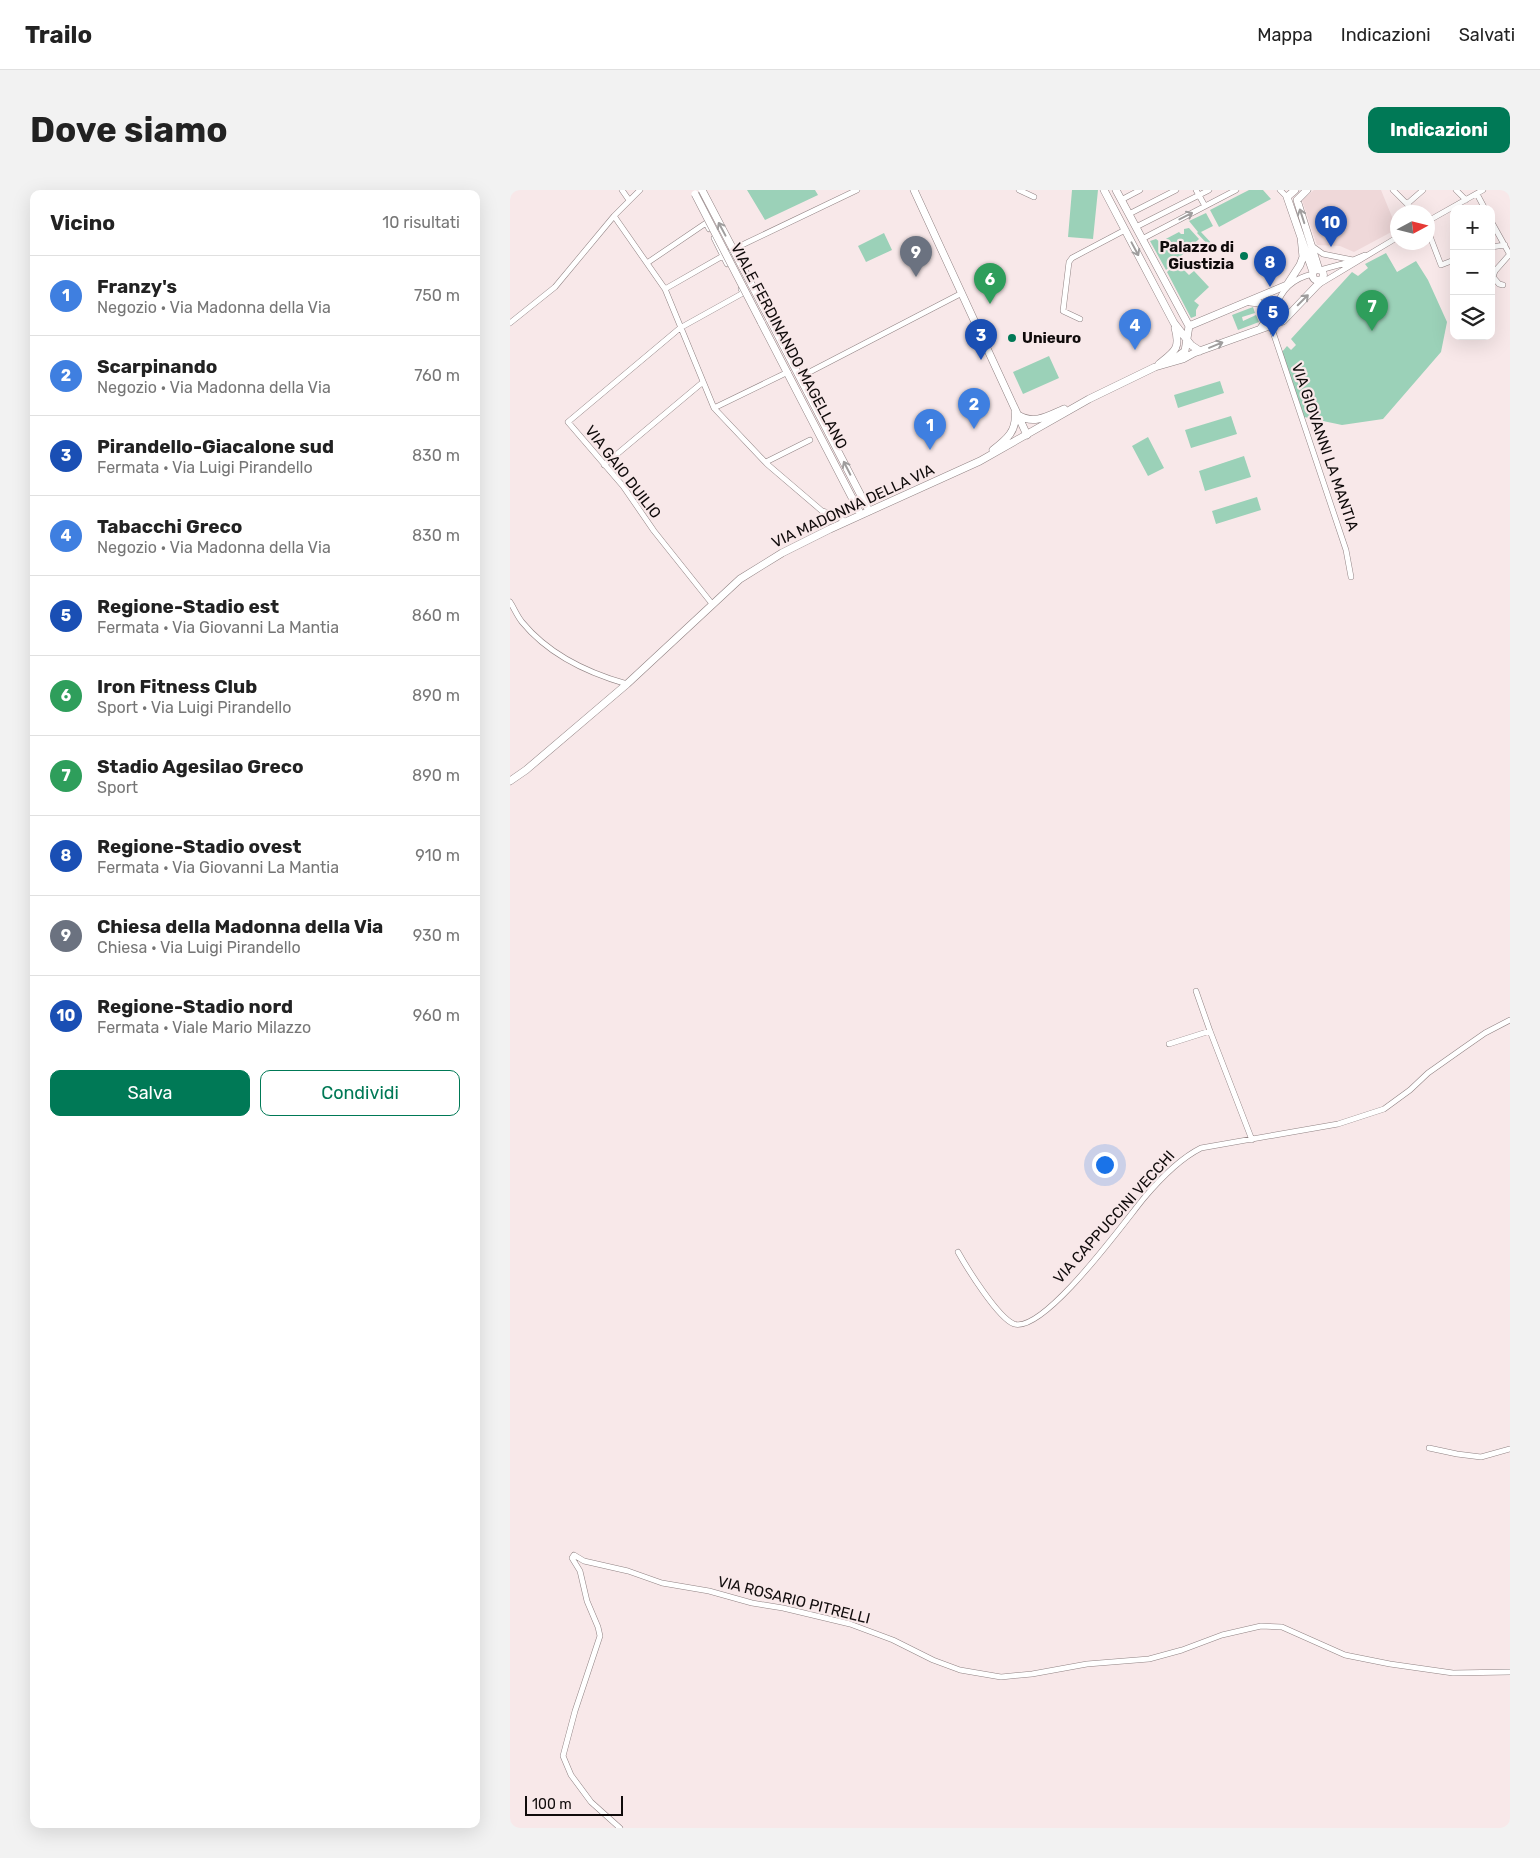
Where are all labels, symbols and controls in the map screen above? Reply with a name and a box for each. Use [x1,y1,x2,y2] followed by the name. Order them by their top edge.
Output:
[25,21,92,49] text: Trailo
[1257,24,1313,46] text: Mappa
[1341,24,1431,46] text: Indicazioni
[1459,24,1515,46] text: Salvati
[1368,107,1510,153] button: Indicazioni
[30,109,228,151] text: Dove siamo
[1390,205,1435,250] north arrow
[1450,205,1495,340] map controls
[1450,205,1495,250] button: +
[1315,206,1347,247] pin: 10
[1297,209,1306,225] one-way arrow
[50,210,115,235] text: Vicino
[1178,211,1193,221] one-way arrow
[382,213,460,232] text: 10 risultati
[717,221,727,236] one-way arrow
[900,236,932,277] pin: 9
[1159,238,1234,273] place label: Palazzo di Giustizia
[727,240,851,452] street label: VIALE FERDINANDO MAGELLANO
[1130,241,1140,256] one-way arrow
[1254,246,1286,287] pin: 8
[1238,250,1250,262] marker: Palazzo di Giustizia
[1450,250,1495,295] button: −
[974,263,1006,304] pin: 6
[97,275,177,298] text: Franzy's
[62,286,70,305] text: 1
[414,286,460,305] text: 750 m
[1356,290,1388,331] pin: 7
[1297,294,1309,307] one-way arrow
[1450,295,1495,340] button: layers
[1257,296,1289,337] pin: 5
[97,298,331,317] text: Negozio · Via Madonna della Via
[1119,309,1151,350] pin: 4
[965,319,997,360] pin: 3
[1022,329,1081,347] place label: Unieuro
[1006,332,1018,344] marker: Unieuro
[1208,340,1224,349] one-way arrow
[97,355,217,378] text: Scarpinando
[1288,361,1362,533] street label: VIA GIOVANNI LA MANTIA
[61,366,71,385] text: 2
[414,366,460,385] text: 760 m
[97,378,331,397] text: Negozio · Via Madonna della Via
[958,388,990,429] pin: 2
[914,409,946,450] pin: 1
[581,422,665,522] street label: VIA GAIO DUILIO
[97,435,334,458] text: Pirandello-Giacalone sud
[61,446,71,465] text: 3
[412,446,460,465] text: 830 m
[97,458,313,477] text: Fermata · Via Luigi Pirandello
[769,460,937,552] street label: VIA MADONNA DELLA VIA
[842,461,851,476] one-way arrow
[97,515,242,538] text: Tabacchi Greco
[61,526,71,545] text: 4
[412,526,460,545] text: 830 m
[97,538,331,557] text: Negozio · Via Madonna della Via
[97,595,279,618] text: Regione-Stadio est
[61,606,71,625] text: 5
[412,606,460,625] text: 860 m
[97,618,339,637] text: Fermata · Via Giovanni La Mantia
[97,675,257,698] text: Iron Fitness Club
[61,686,71,705] text: 6
[412,686,460,705] text: 890 m
[97,698,291,717] text: Sport · Via Luigi Pirandello
[97,755,304,778] text: Stadio Agesilao Greco
[61,766,71,785] text: 7
[412,766,460,785] text: 890 m
[97,778,138,797] text: Sport
[97,835,301,858] text: Regione-Stadio ovest
[61,846,71,865] text: 8
[415,846,460,865] text: 910 m
[97,858,339,877] text: Fermata · Via Giovanni La Mantia
[97,915,383,938] text: Chiesa della Madonna della Via
[61,926,71,945] text: 9
[413,926,460,945] text: 930 m
[97,938,301,957] text: Chiesa · Via Luigi Pirandello
[97,995,293,1018] text: Regione-Stadio nord
[57,1006,75,1025] text: 10
[413,1006,460,1025] text: 960 m
[97,1018,311,1037] text: Fermata · Viale Mario Milazzo
[50,1070,250,1116] button: Salva
[260,1070,460,1116] button: Condividi
[1050,1147,1178,1287] street label: VIA CAPPUCCINI VECCHI
[1092,1152,1118,1178] your location
[716,1572,872,1628] street label: VIA ROSARIO PITRELLI
[525,1793,622,1816] scale bar
[532,1796,572,1813] text: 100 m

